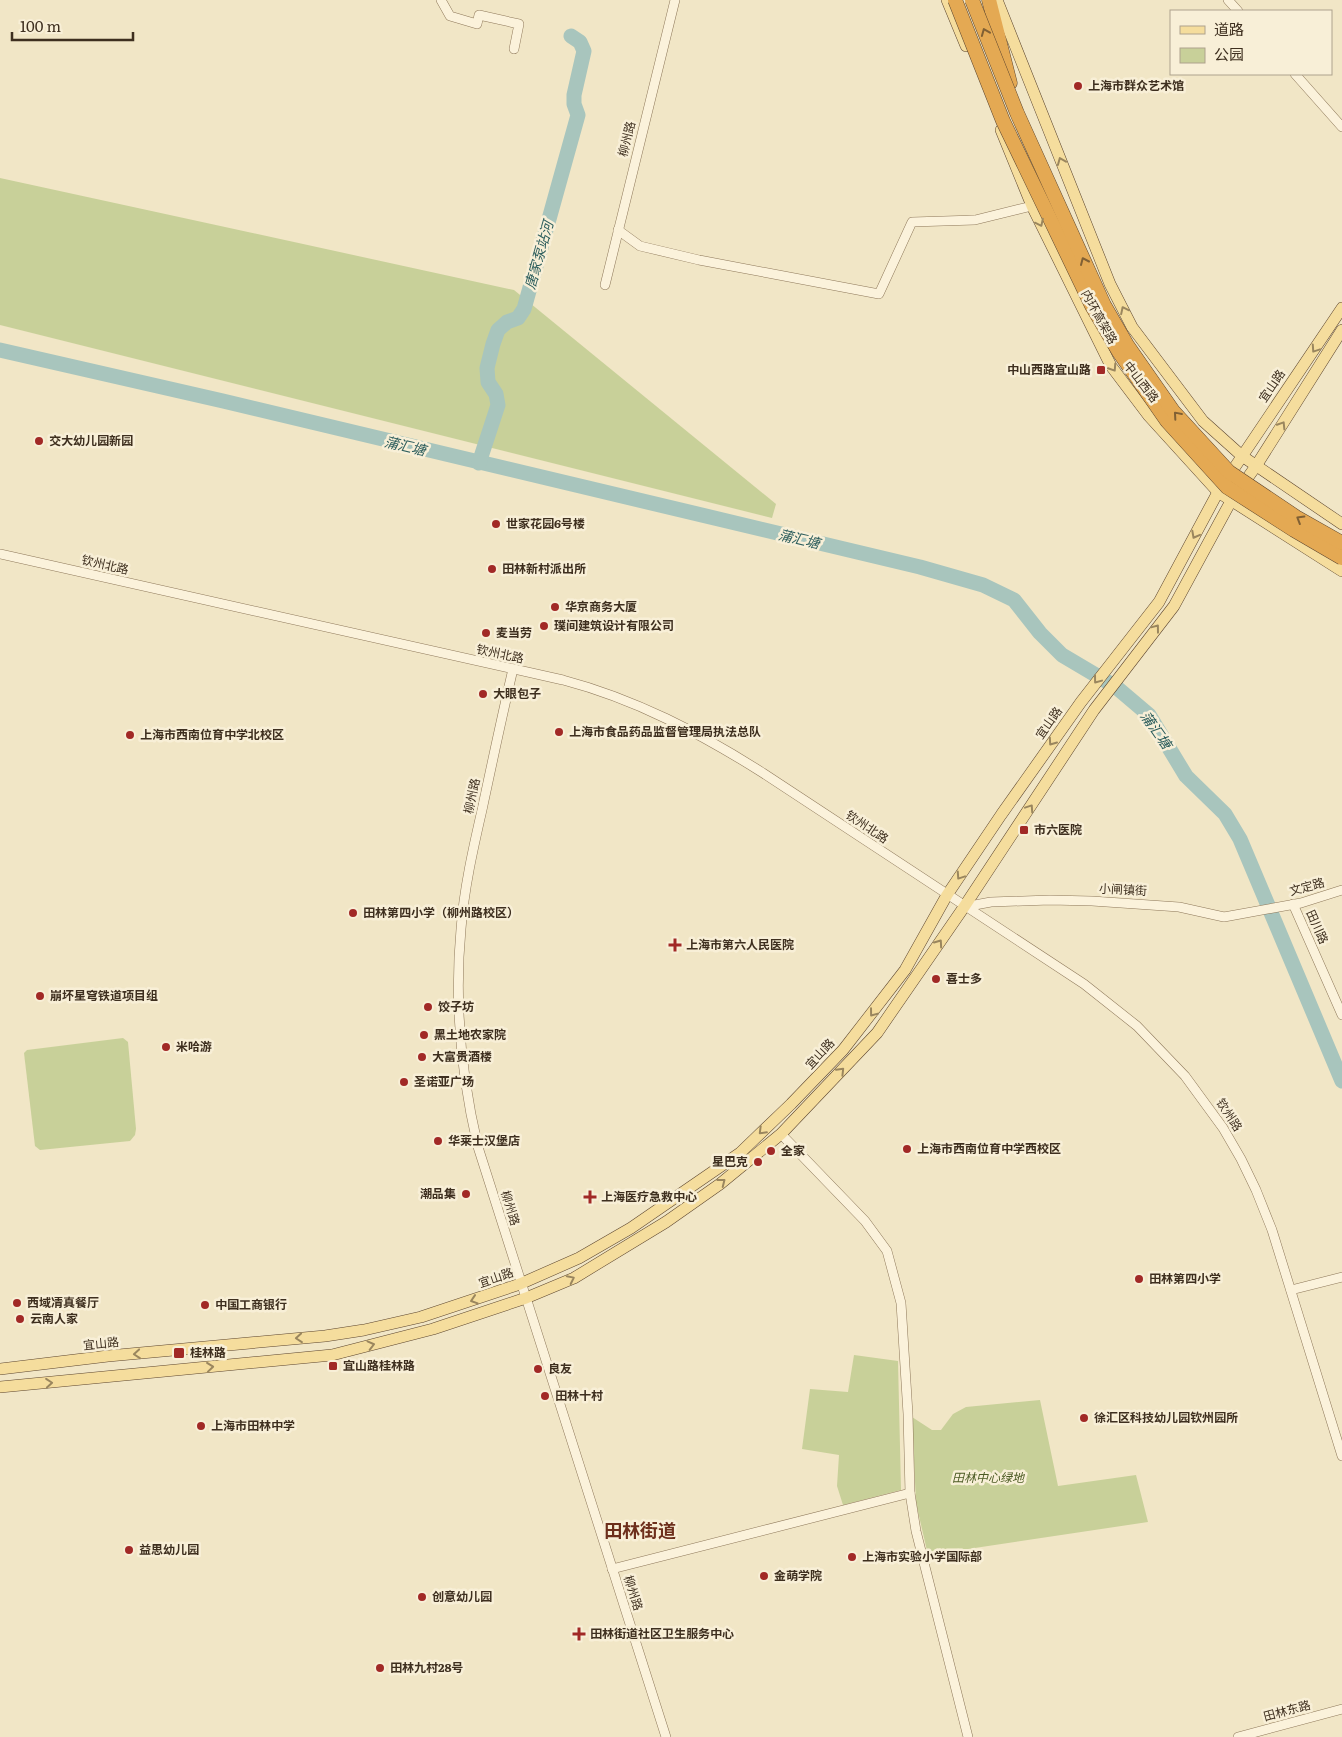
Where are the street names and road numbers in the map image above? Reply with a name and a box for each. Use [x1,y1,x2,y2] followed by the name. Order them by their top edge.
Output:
[613,119,639,158] street label: 柳州路
[1077,286,1122,347] street label: 内环高架路
[1120,357,1164,406] street label: 中山西路
[1254,365,1289,405] street label: 宜山路
[80,550,131,578] street label: 钦州北路
[475,639,526,667] street label: 钦州北路
[1030,703,1066,742] street label: 宜山路
[458,776,484,815] street label: 柳州路
[843,805,892,847] street label: 钦州北路
[1287,873,1326,899] street label: 文定路
[1099,879,1147,899] street label: 小闸镇街
[1302,906,1333,947] street label: 田川路
[800,1034,838,1073] street label: 宜山路
[1212,1094,1247,1134] street label: 钦州路
[497,1188,525,1228] street label: 柳州路
[476,1263,516,1291] street label: 宜山路
[82,1332,120,1354] street label: 宜山路
[620,1573,648,1613] street label: 柳州路
[1261,1695,1312,1725] street label: 田林东路

